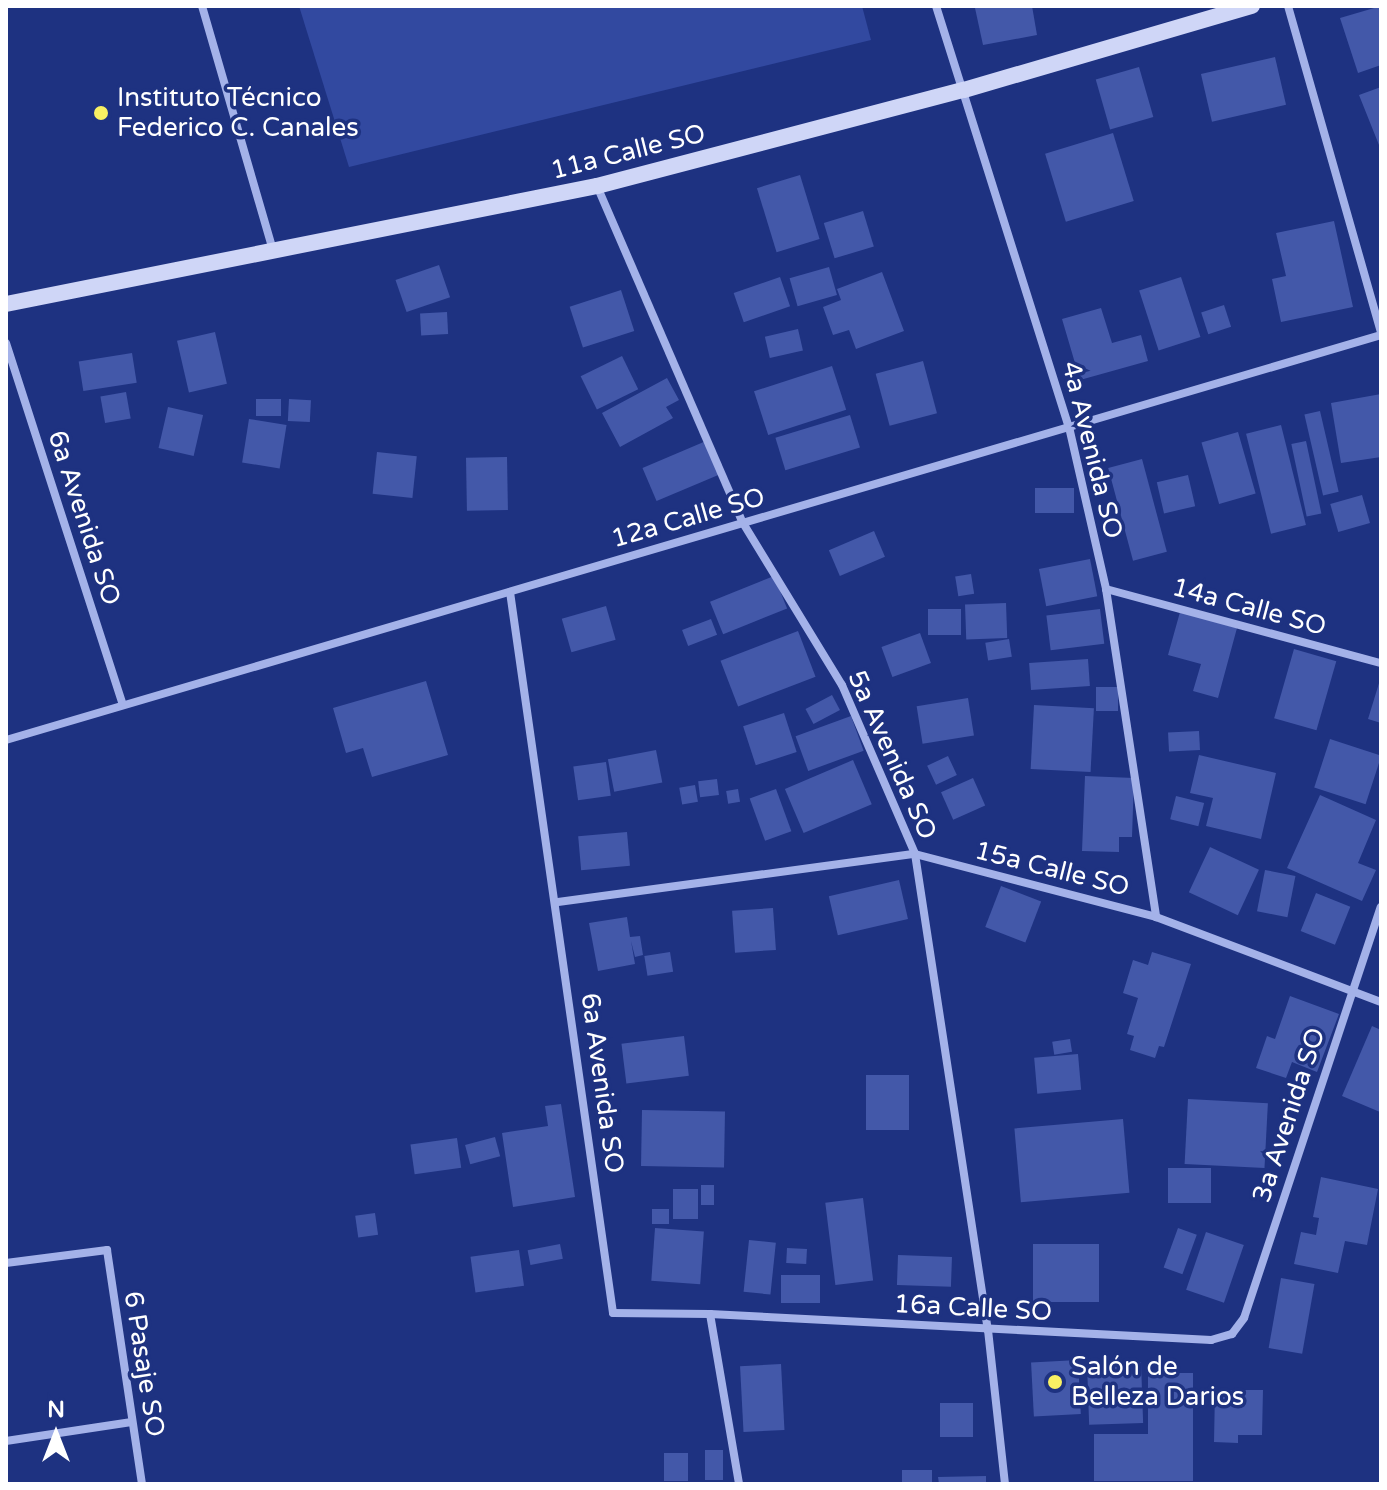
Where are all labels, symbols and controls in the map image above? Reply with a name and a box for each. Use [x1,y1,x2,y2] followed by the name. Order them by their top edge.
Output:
[117,82,359,144] place label: Instituto Técnico Federico C. Canales
[92,104,110,122] marker: Instituto Técnico Federico C. Canales
[547,118,709,186] street label: 11a Calle SO
[1055,358,1129,542] street label: 4a Avenida SO
[41,427,127,609] street label: 6a Avenida SO
[608,481,768,555] street label: 12a Calle SO
[1169,571,1329,643] street label: 14a Calle SO
[841,666,943,844] street label: 5a Avenida SO
[971,835,1133,903] street label: 15a Calle SO
[574,991,630,1175] street label: 6a Avenida SO
[1246,1024,1332,1206] street label: 3a Avenida SO
[893,1288,1053,1328] street label: 16a Calle SO
[117,1289,171,1439] street label: 6 Pasaje SO
[1071,1351,1244,1412] place label: Salón de Belleza Darios
[1046,1373,1064,1391] marker: Salón de Belleza Darios
[16,1394,96,1474] north arrow
[47,1397,65,1423] text: N

